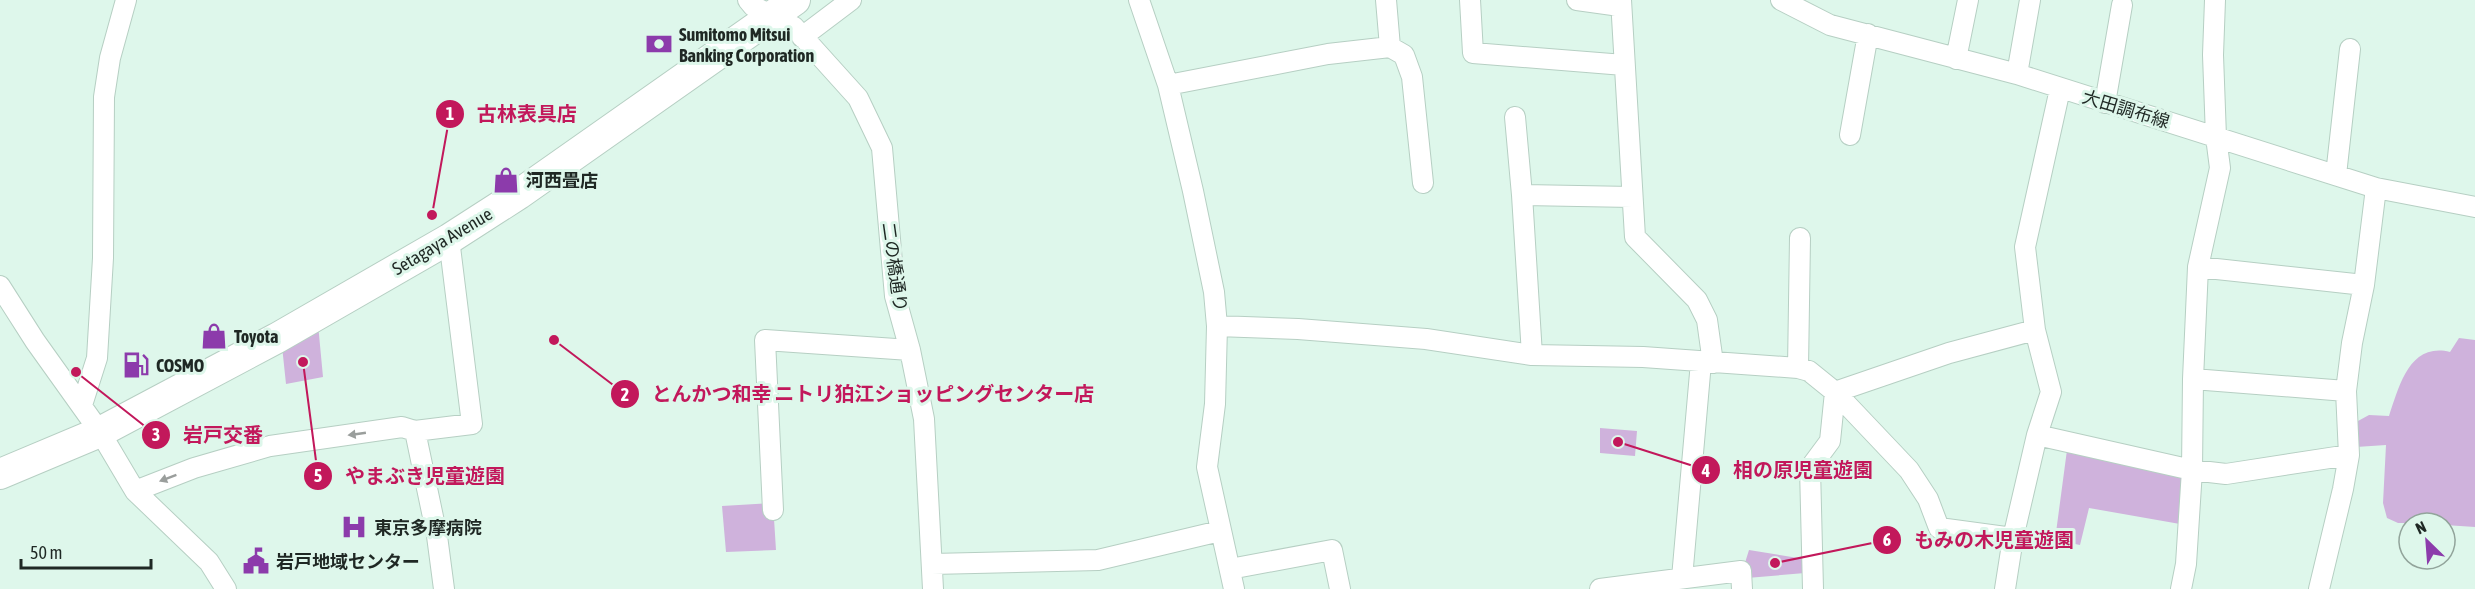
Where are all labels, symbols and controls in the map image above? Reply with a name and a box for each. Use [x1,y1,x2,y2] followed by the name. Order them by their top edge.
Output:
[679,24,815,66] place label: Sumitomo Mitsui Banking Corporation
[644,29,674,59] bank icon: Sumitomo Mitsui Banking Corporation
[2080,86,2172,132] street label: 大田調布線
[435,95,589,133] callout: 古林表具店
[477,102,577,125] text: 古林表具店
[446,103,454,124] text: 1
[491,165,521,195] shop icon: 河西畳店
[526,170,598,191] place label: 河西畳店
[388,203,496,279] street label: Setagaya Avenue
[878,221,912,313] street label: 二の橋通り
[199,321,229,351] shop icon: Toyota
[234,326,278,347] place label: Toyota
[121,350,151,380] fuel station icon: COSMO
[156,355,204,376] place label: COSMO
[610,375,1106,413] callout: とんかつ和幸 ニトリ狛江ショッピングセンター店
[652,382,1094,405] text: とんかつ和幸 ニトリ狛江ショッピングセンター店
[621,384,629,405] text: 2
[141,416,275,454] callout: 岩戸交番
[183,423,263,446] text: 岩戸交番
[152,424,160,445] text: 3
[348,429,367,438] one-way arrow
[1691,451,1885,489] callout: 相の原児童遊園
[303,457,517,495] callout: やまぶき児童遊園
[1733,458,1873,481] text: 相の原児童遊園
[1701,460,1710,481] text: 4
[345,464,505,487] text: やまぶき児童遊園
[314,465,322,486] text: 5
[159,474,177,483] one-way arrow
[2397,511,2457,571] north arrow
[339,512,369,542] hospital icon: 東京多摩病院
[374,517,482,538] place label: 東京多摩病院
[2413,517,2429,538] text: N
[1872,521,2086,559] callout: もみの木児童遊園
[1914,528,2074,551] text: もみの木児童遊園
[1883,529,1891,550] text: 6
[21,532,152,570] scale bar
[30,542,62,563] text: 50 m
[241,546,271,576] public building icon: 岩戸地域センター
[276,551,420,572] place label: 岩戸地域センター

